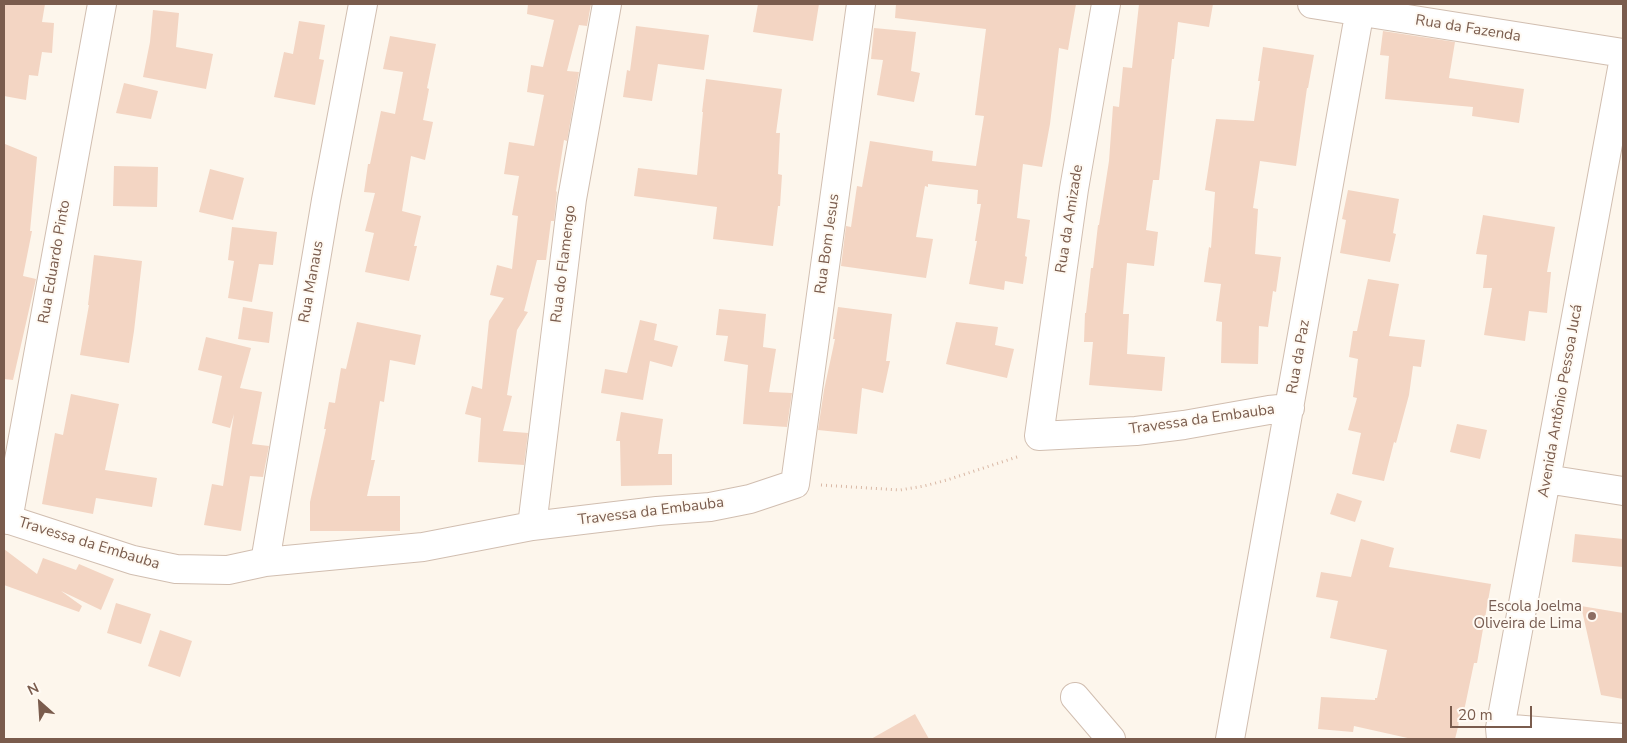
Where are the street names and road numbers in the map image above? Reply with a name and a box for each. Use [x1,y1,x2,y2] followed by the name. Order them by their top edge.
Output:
[1414,12,1522,46] street label: Rua da Fazenda
[1053,163,1087,275] street label: Rua da Amizade
[812,193,844,295] street label: Rua Bom Jesus
[35,199,75,325] street label: Rua Eduardo Pinto
[548,204,580,324] street label: Rua do Flamengo
[296,240,328,324] street label: Rua Manaus
[1535,303,1587,499] street label: Avenida Antônio Pessoa Jucá
[1284,319,1314,395] street label: Rua da Paz
[1128,401,1276,439] street label: Travessa da Embauba
[577,494,725,530] street label: Travessa da Embauba
[16,514,162,574] street label: Travessa da Embauba

